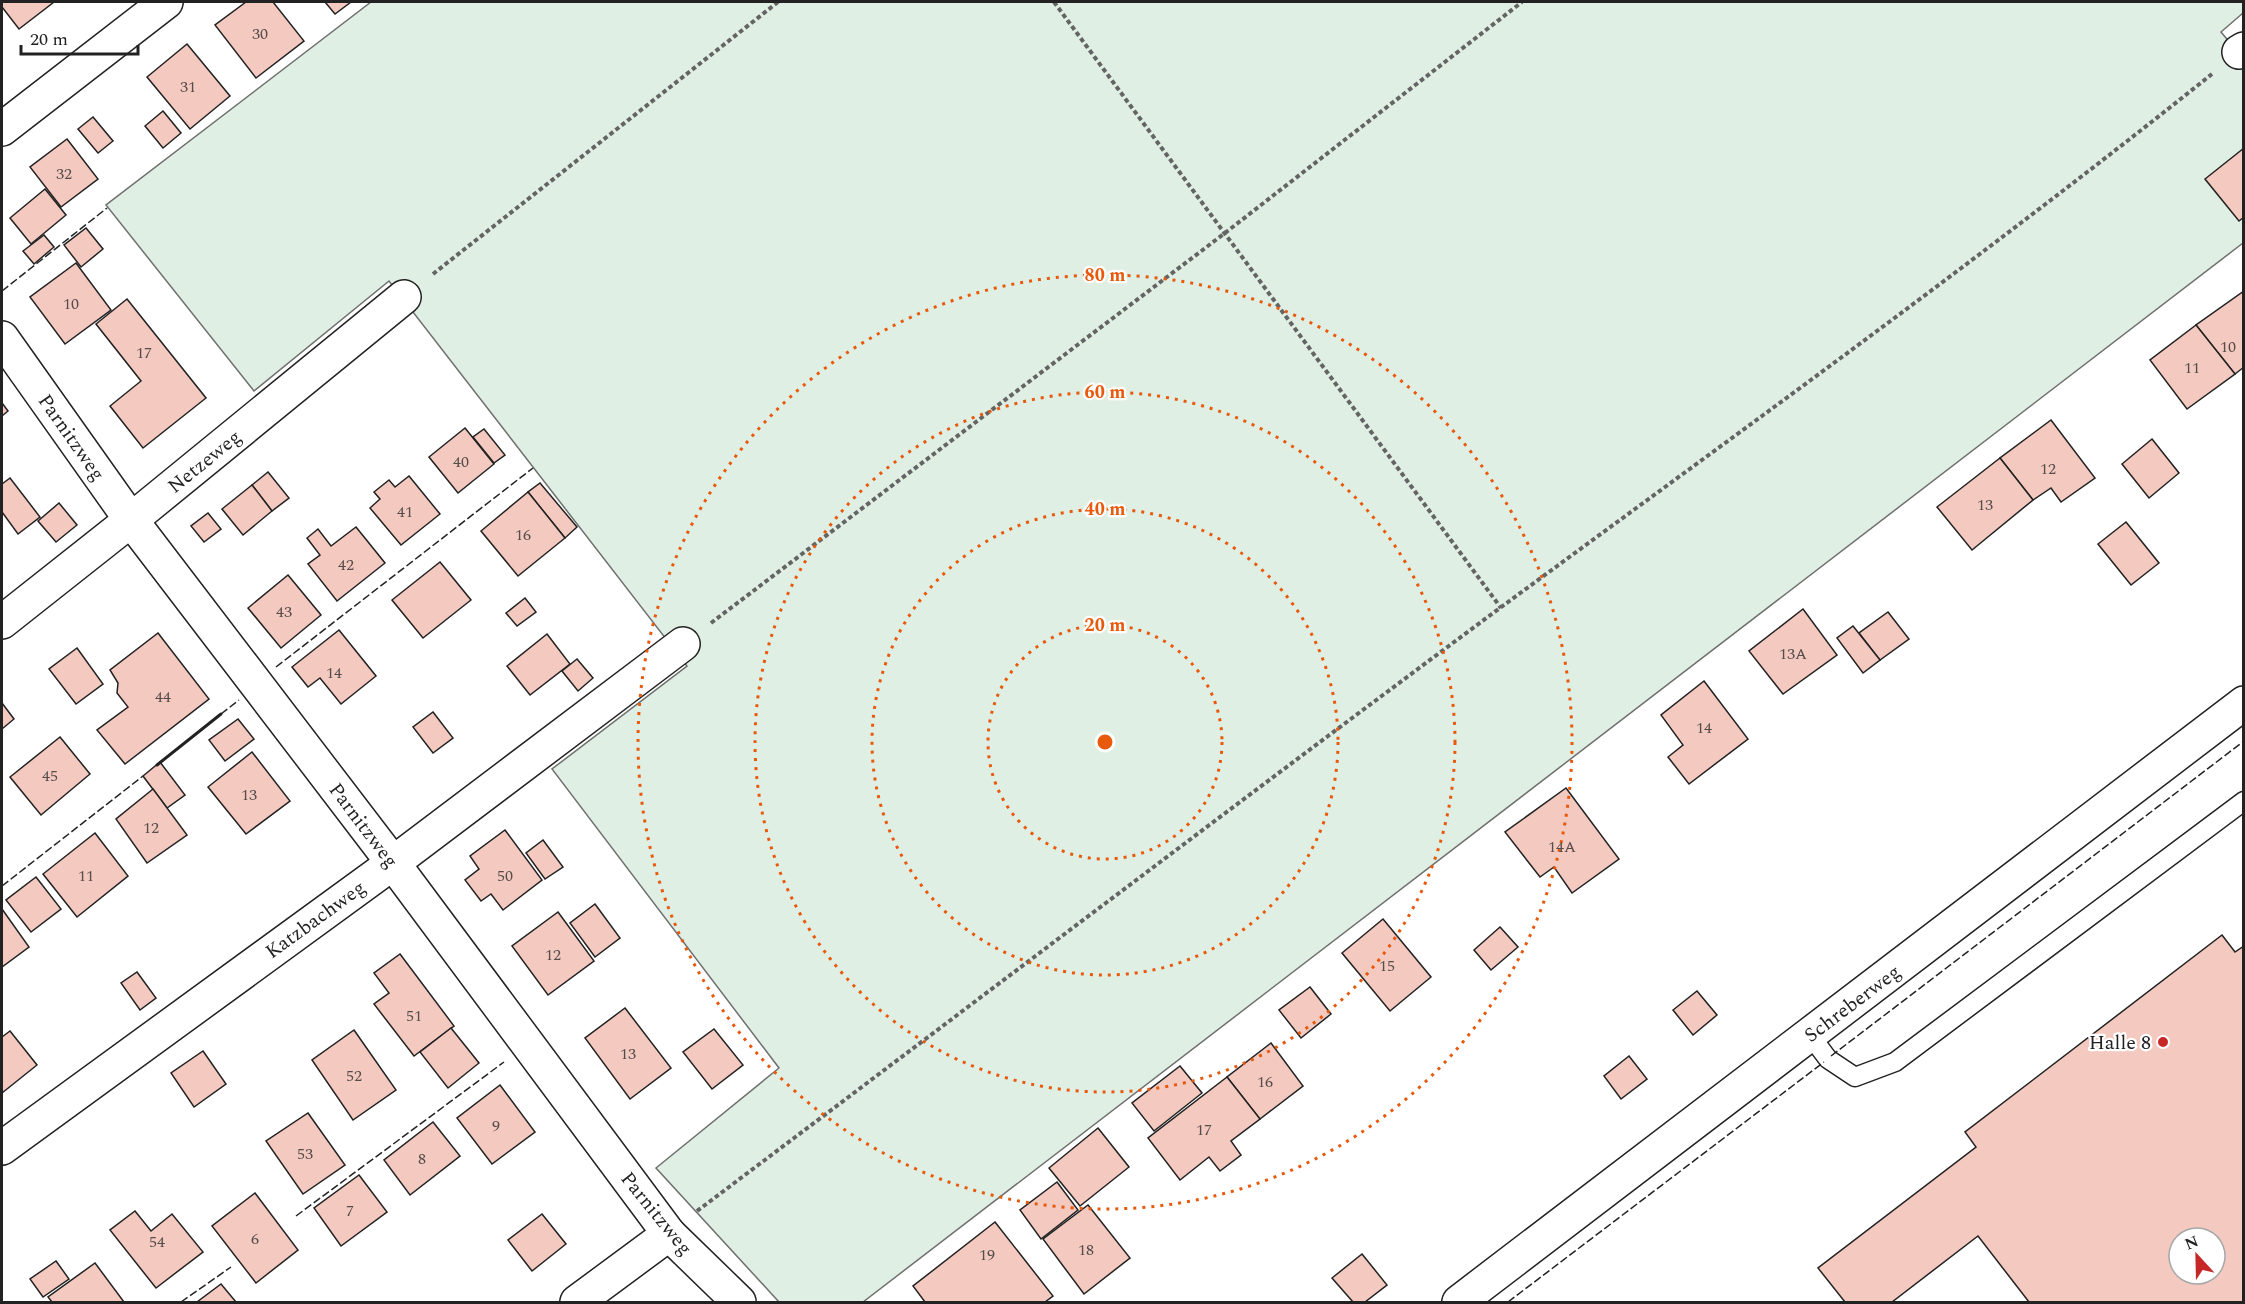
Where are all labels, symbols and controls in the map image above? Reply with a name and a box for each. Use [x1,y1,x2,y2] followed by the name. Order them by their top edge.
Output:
[21,18,138,56] scale bar
[252,22,268,46] house number: 30
[30,26,68,53] text: 20 m
[180,75,196,99] house number: 31
[56,162,72,186] house number: 32
[1085,262,1125,289] text: 80 m
[63,292,79,316] house number: 10
[2220,335,2236,359] house number: 10
[136,341,152,365] house number: 17
[2184,356,2200,380] house number: 11
[1085,379,1125,406] text: 60 m
[30,388,112,487] street label: Parnitzweg
[161,423,248,501] street label: Netzeweg
[453,450,469,474] house number: 40
[2040,457,2056,481] house number: 12
[1977,493,1993,517] house number: 13
[1085,496,1125,523] text: 40 m
[397,500,413,524] house number: 41
[515,523,531,547] house number: 16
[338,553,354,577] house number: 42
[276,600,292,624] house number: 43
[1085,612,1125,639] text: 20 m
[1779,642,1807,666] house number: 13A
[326,661,342,685] house number: 14
[155,685,171,709] house number: 44
[1696,716,1712,740] house number: 14
[1095,732,1115,752] centre of rings
[42,764,58,788] house number: 45
[321,777,405,875] street label: Parnitzweg
[241,783,257,807] house number: 13
[143,816,159,840] house number: 12
[1548,835,1576,859] house number: 14A
[78,864,94,888] house number: 11
[497,864,513,888] house number: 50
[259,873,372,967] street label: Katzbachweg
[545,943,561,967] house number: 12
[1379,954,1395,978] house number: 15
[1798,957,1907,1050] street label: Schreberweg
[406,1004,422,1028] house number: 51
[2089,1028,2151,1058] place label: Halle 8
[2156,1035,2170,1049] marker: Halle 8
[620,1042,636,1066] house number: 13
[346,1064,362,1088] house number: 52
[1257,1070,1273,1094] house number: 16
[492,1114,500,1138] house number: 9
[1196,1118,1212,1142] house number: 17
[297,1142,313,1166] house number: 53
[418,1147,426,1171] house number: 8
[613,1165,699,1262] street label: Parnitzweg
[346,1199,354,1223] house number: 7
[2167,1226,2227,1286] north arrow
[251,1227,259,1251] house number: 6
[2181,1229,2202,1257] text: N
[149,1230,165,1254] house number: 54
[1078,1238,1094,1262] house number: 18
[979,1243,995,1267] house number: 19

